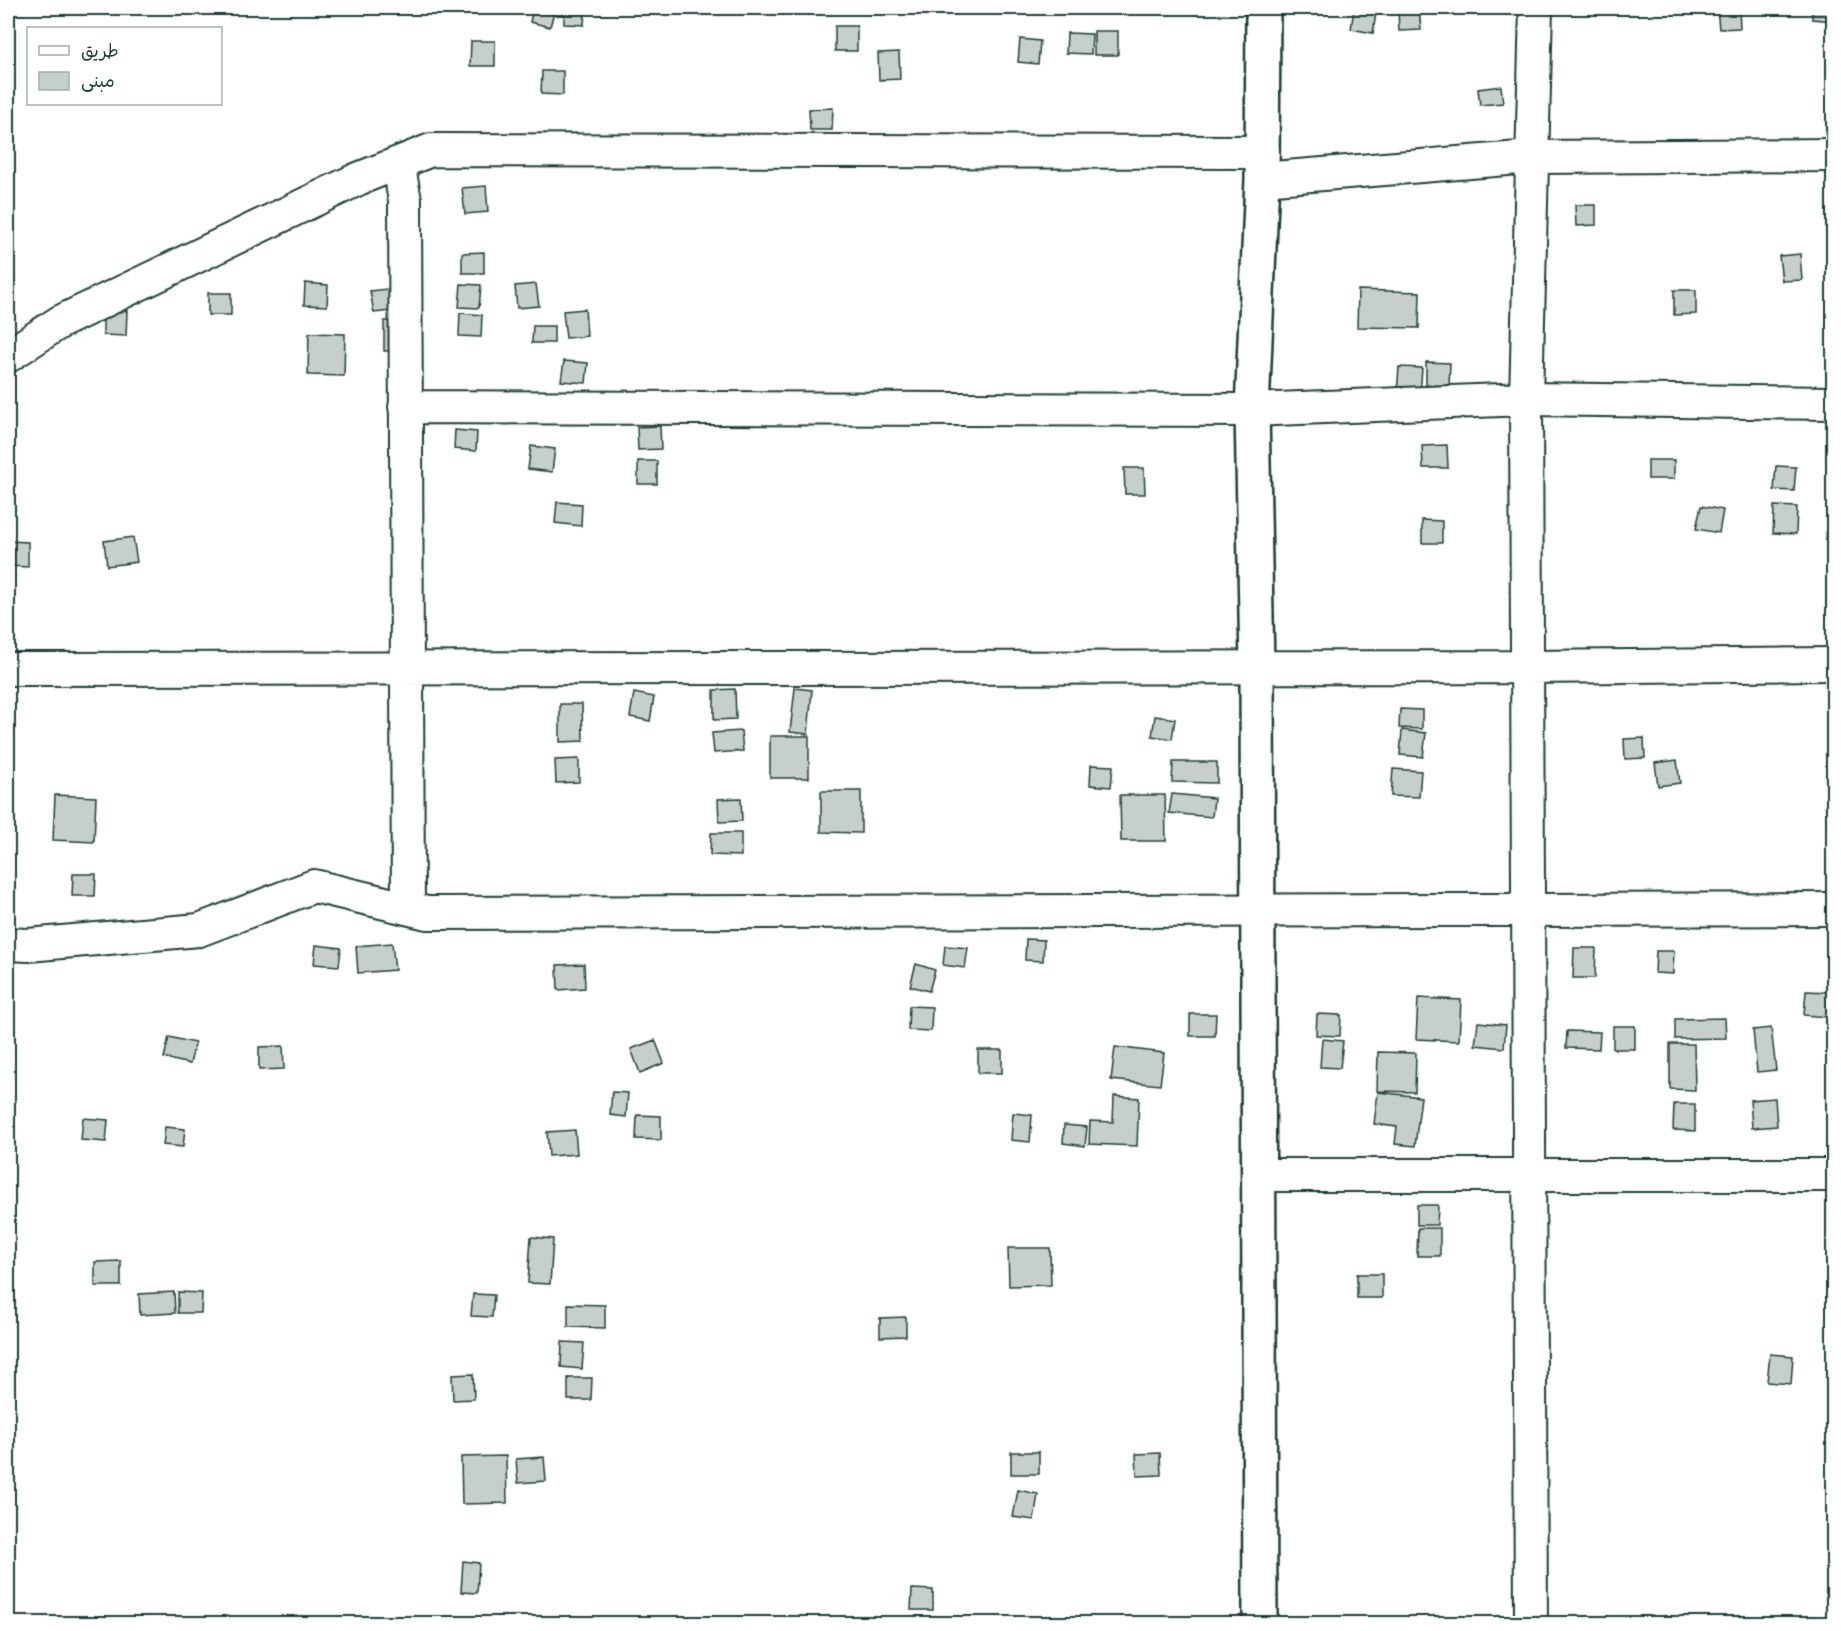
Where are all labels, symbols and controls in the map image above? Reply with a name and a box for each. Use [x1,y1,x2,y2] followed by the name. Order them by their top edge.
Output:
[27,27,222,105] legend
[81,41,119,66] text: طريق
[81,71,115,96] text: مبنى

